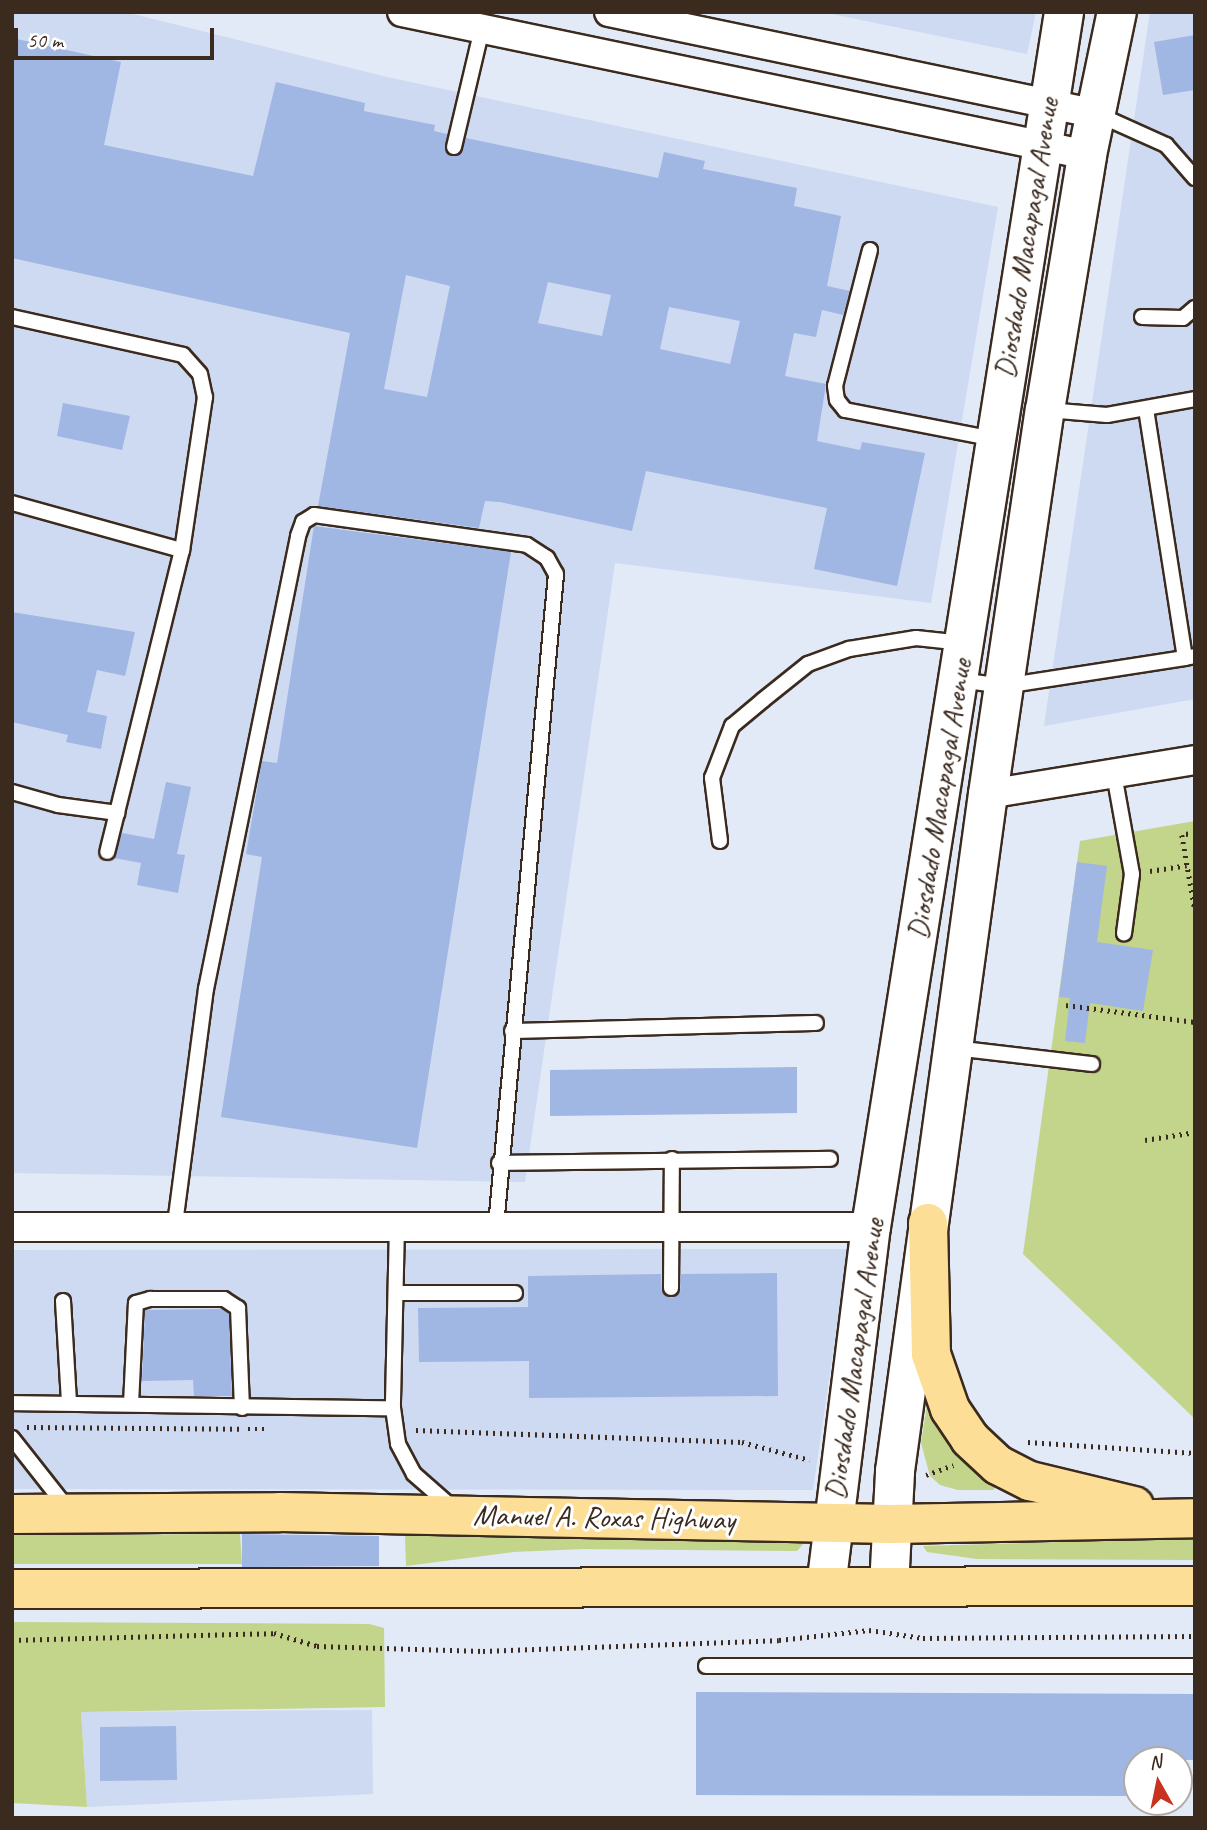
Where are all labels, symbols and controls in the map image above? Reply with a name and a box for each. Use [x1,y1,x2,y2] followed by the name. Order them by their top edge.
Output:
[18,14,217,58] scale bar
[27,27,63,53] text: 50 m
[986,95,1066,381] street label: Diosdado Macapagal Avenue
[899,656,979,942] street label: Diosdado Macapagal Avenue
[816,1216,892,1502] street label: Diosdado Macapagal Avenue
[473,1497,735,1537] street label: Manuel A. Roxas Highway
[1123,1746,1193,1816] north arrow
[1147,1749,1163,1775] text: N

